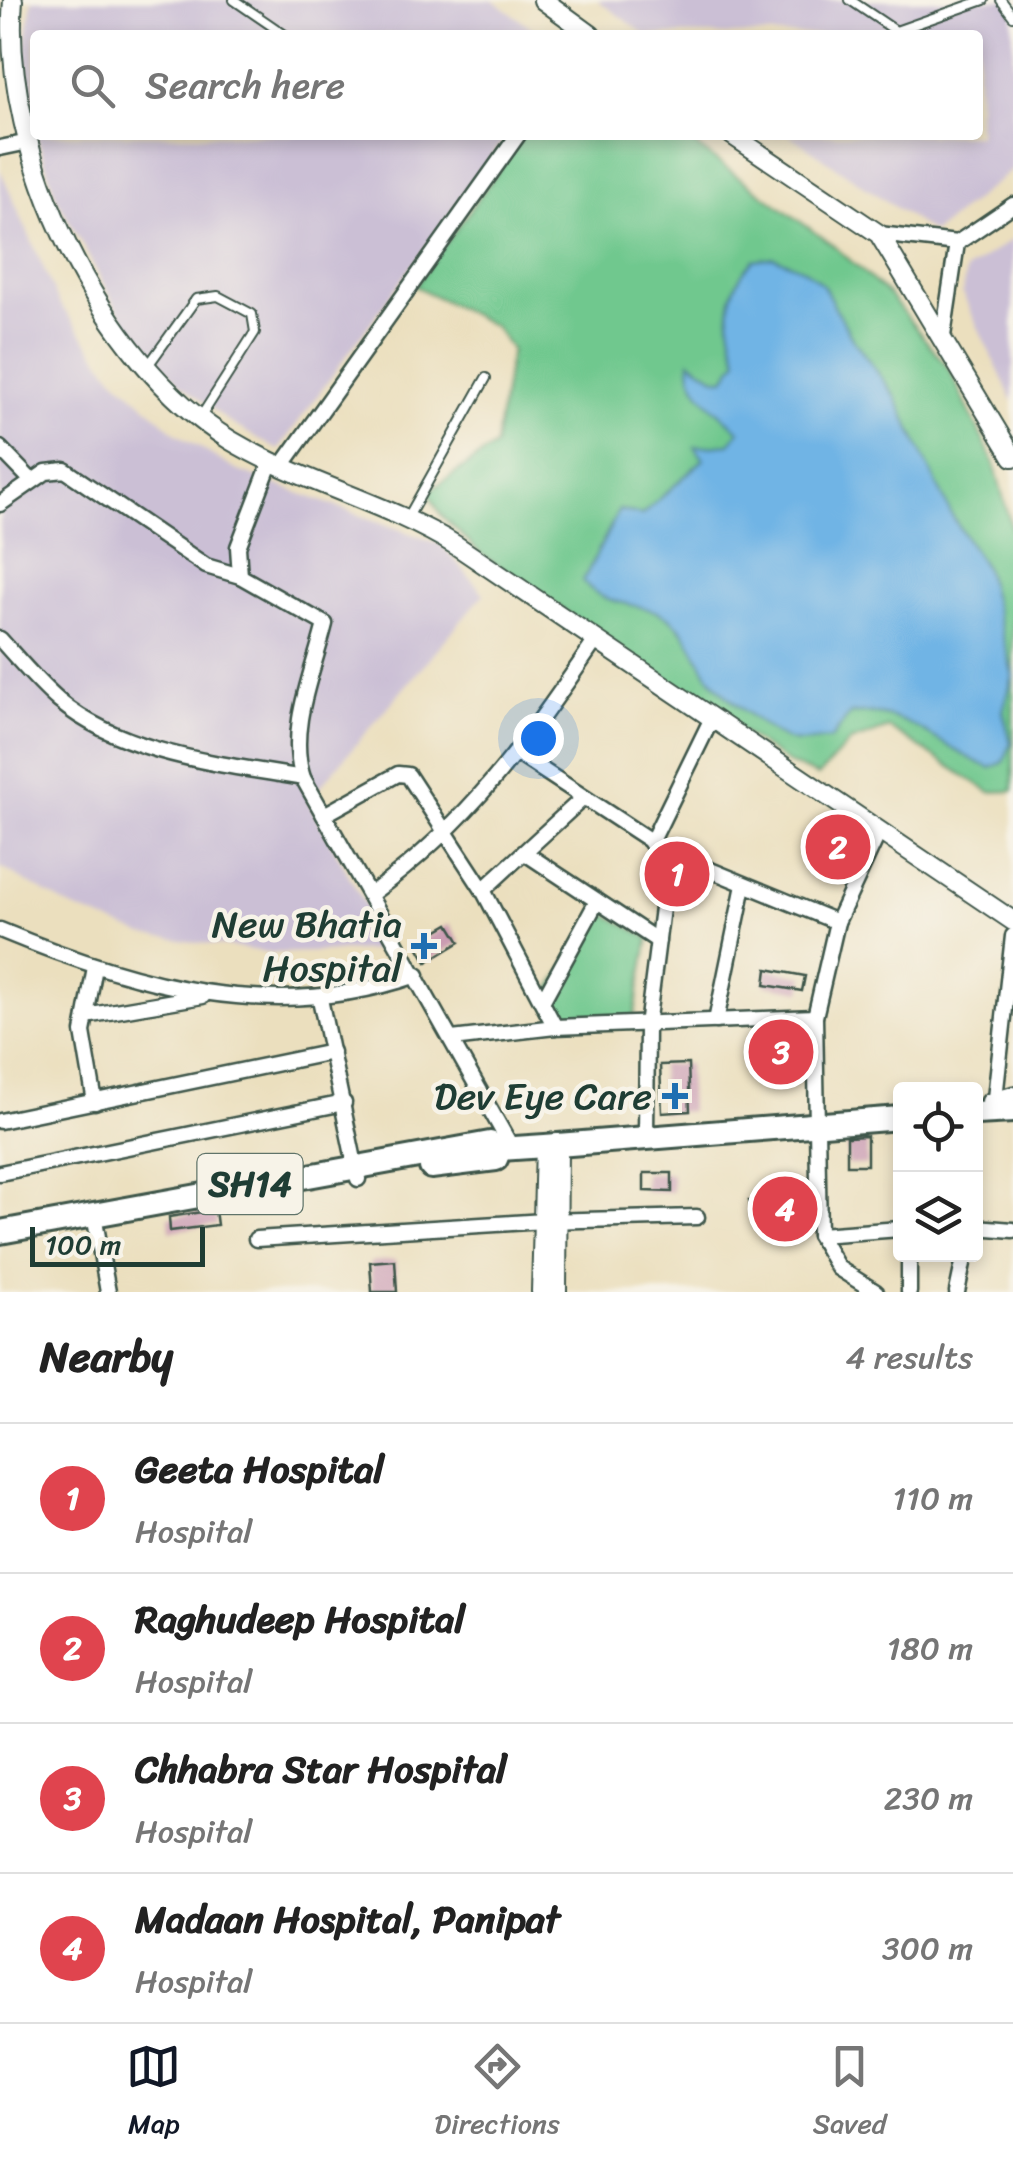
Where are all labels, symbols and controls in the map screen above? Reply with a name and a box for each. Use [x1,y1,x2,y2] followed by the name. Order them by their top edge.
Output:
[30,30,983,140] search box
[145,52,345,119] text: Search here
[65,58,120,113] icon: search
[513,713,564,764] your location
[806,810,870,884] pin: 2
[644,836,710,912] pin: 1
[212,891,403,1002] place label: New Bhatia Hospital
[411,933,437,959] marker: New Bhatia Hospital
[748,1014,814,1090] pin: 3
[434,1063,652,1130] place label: Dev Eye Care
[893,1082,983,1262] map controls
[893,1082,983,1172] button: locate
[662,1083,688,1109] marker: Dev Eye Care
[198,1154,302,1214] road number: SH14
[752,1172,818,1246] pin: 4
[893,1172,983,1262] button: layers
[45,1220,121,1269] text: 100 m
[30,1222,205,1266] scale bar
[40,1320,173,1394] text: Nearby
[845,1329,973,1386] text: 4 results
[135,1436,384,1503] text: Geeta Hospital
[66,1470,79,1527] text: 1
[892,1470,973,1527] text: 110 m
[135,1503,252,1560] text: Hospital
[135,1586,465,1653] text: Raghudeep Hospital
[63,1620,82,1677] text: 2
[887,1620,973,1677] text: 180 m
[135,1653,252,1710] text: Hospital
[135,1736,507,1803] text: Chhabra Star Hospital
[64,1770,81,1827] text: 3
[884,1770,973,1827] text: 230 m
[135,1803,252,1860] text: Hospital
[135,1886,560,1953] text: Madaan Hospital, Panipat
[62,1920,83,1977] text: 4
[882,1920,973,1977] text: 300 m
[135,1953,252,2010] text: Hospital
[126,2039,181,2148] tab: Map
[434,2039,560,2148] tab: Directions
[813,2039,887,2148] tab: Saved

